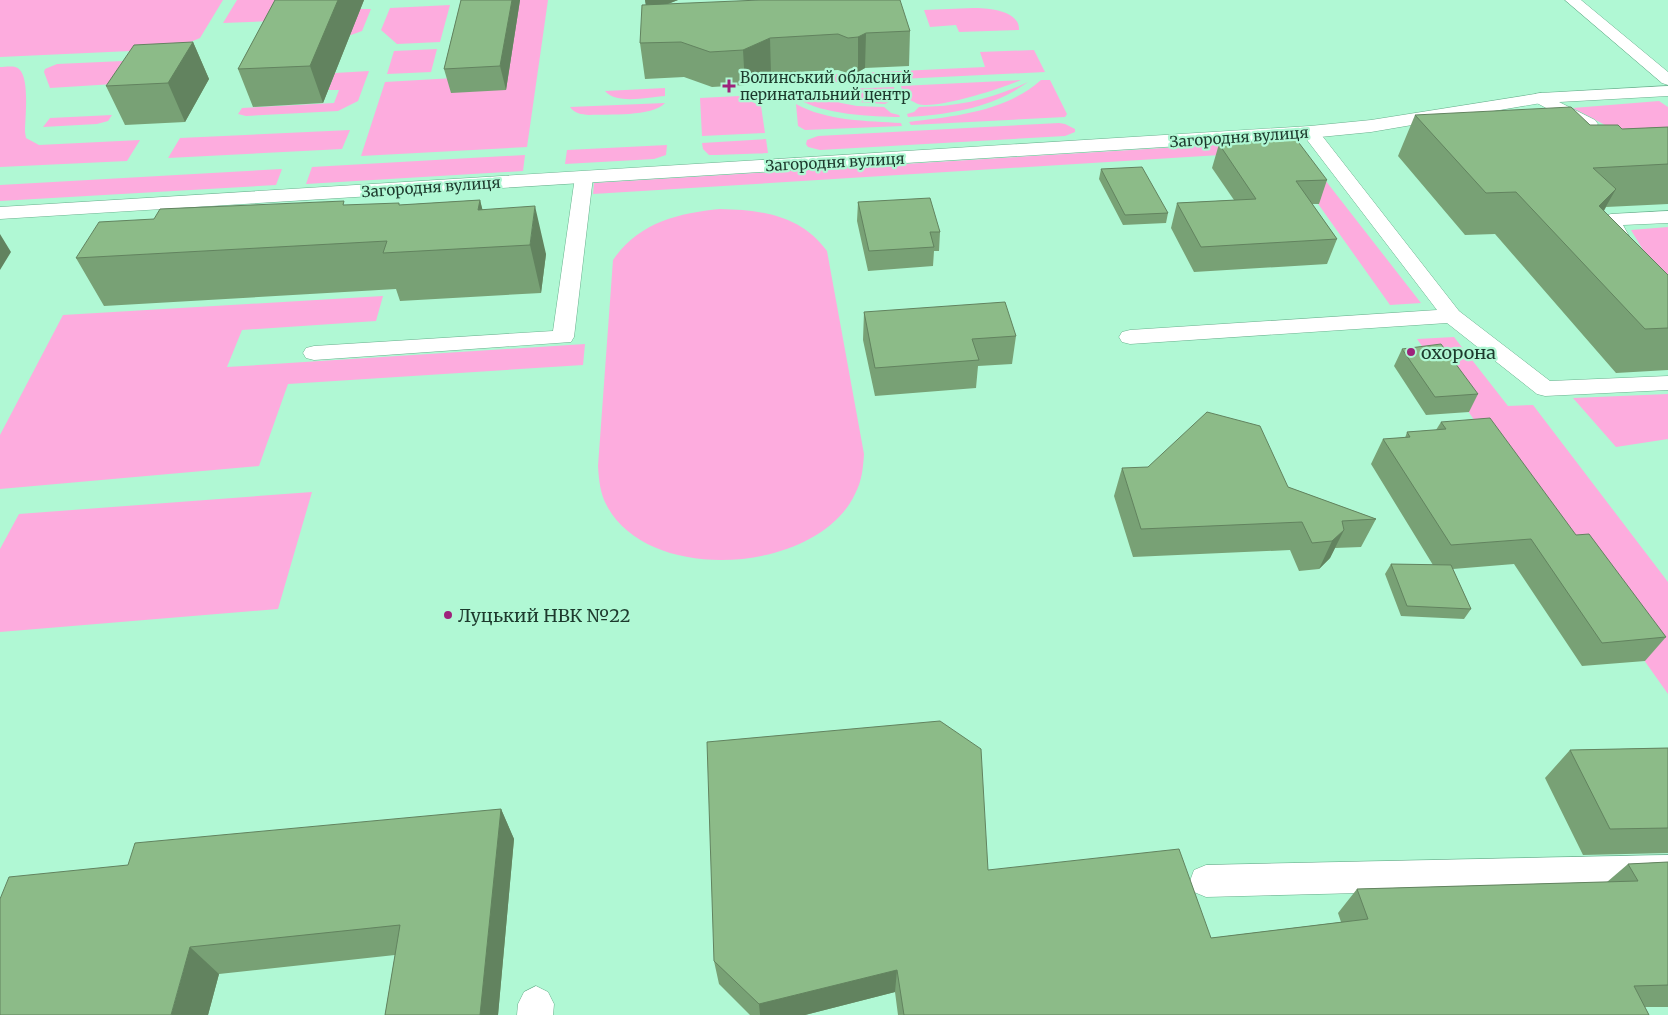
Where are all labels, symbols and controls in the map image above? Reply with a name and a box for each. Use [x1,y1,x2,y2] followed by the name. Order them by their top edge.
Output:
[740,68,912,104] place label: Волинський обласний перинатальний центр
[722,79,736,93] marker: Волинський обласний перинатальний центр
[1169,123,1309,151] street label: Загородня вулиця
[765,149,905,175] street label: Загородня вулиця
[361,173,501,201] street label: Загородня вулиця
[1421,341,1496,364] place label: охорона
[1405,346,1417,358] marker: охорона
[458,604,630,627] place label: Луцький НВК №22
[442,609,454,621] marker: Луцький НВК №22

